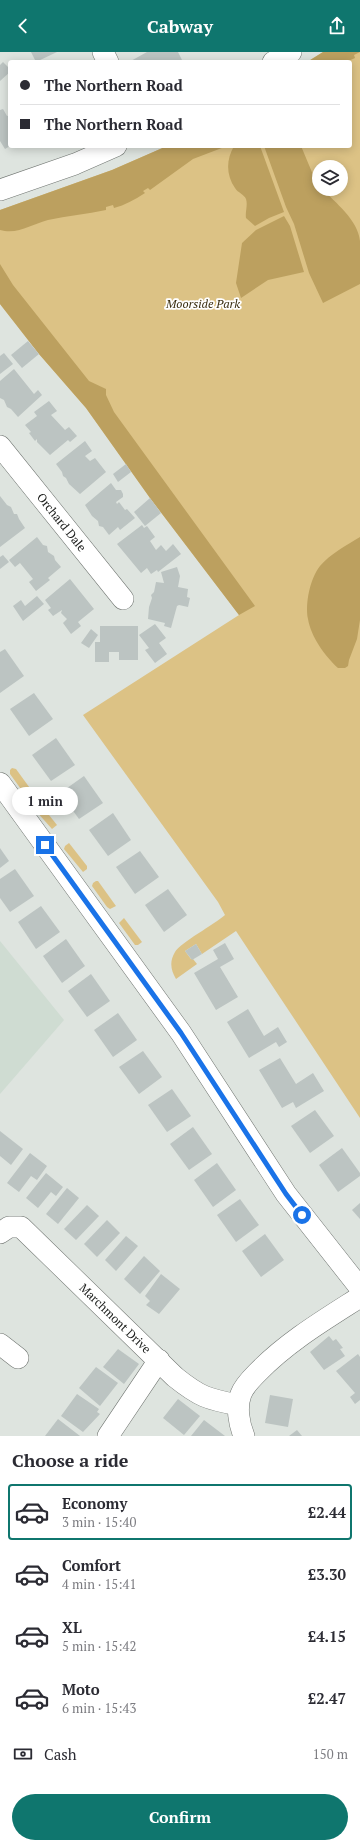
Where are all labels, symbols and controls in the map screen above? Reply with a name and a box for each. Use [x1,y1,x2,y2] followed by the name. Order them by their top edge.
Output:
[147,14,213,38] text: Cabway
[12,15,34,37] icon: back
[326,15,348,37] icon: share
[44,75,183,95] text: The Northern Road
[44,114,183,134] text: The Northern Road
[312,160,348,196] map controls
[312,160,348,196] button: layers
[165,296,240,311] park label: Moorside Park
[34,490,90,554] street label: Orchard Dale
[12,787,78,815] callout: 1 min
[27,792,63,810] text: 1 min
[36,836,54,854] route end
[293,1206,311,1224] route start
[76,1280,154,1356] street label: Marchmont Drive
[12,1448,128,1472] text: Choose a ride
[62,1493,127,1513] text: Economy
[14,1494,50,1530] icon: car
[308,1502,346,1522] text: £2.44
[62,1513,136,1531] text: 3 min · 15:40
[62,1555,121,1575] text: Comfort
[14,1556,50,1592] icon: car
[308,1564,346,1584] text: £3.30
[62,1575,136,1593] text: 4 min · 15:41
[62,1617,82,1637] text: XL
[14,1618,50,1654] icon: car
[308,1626,346,1646] text: £4.15
[62,1637,136,1655] text: 5 min · 15:42
[62,1679,100,1699] text: Moto
[14,1680,50,1716] icon: car
[308,1688,346,1708] text: £2.47
[62,1699,136,1717] text: 6 min · 15:43
[12,1743,34,1765] icon: cash
[44,1744,77,1764] text: Cash
[313,1745,348,1763] text: 150 m
[12,1794,348,1840] button: Confirm

